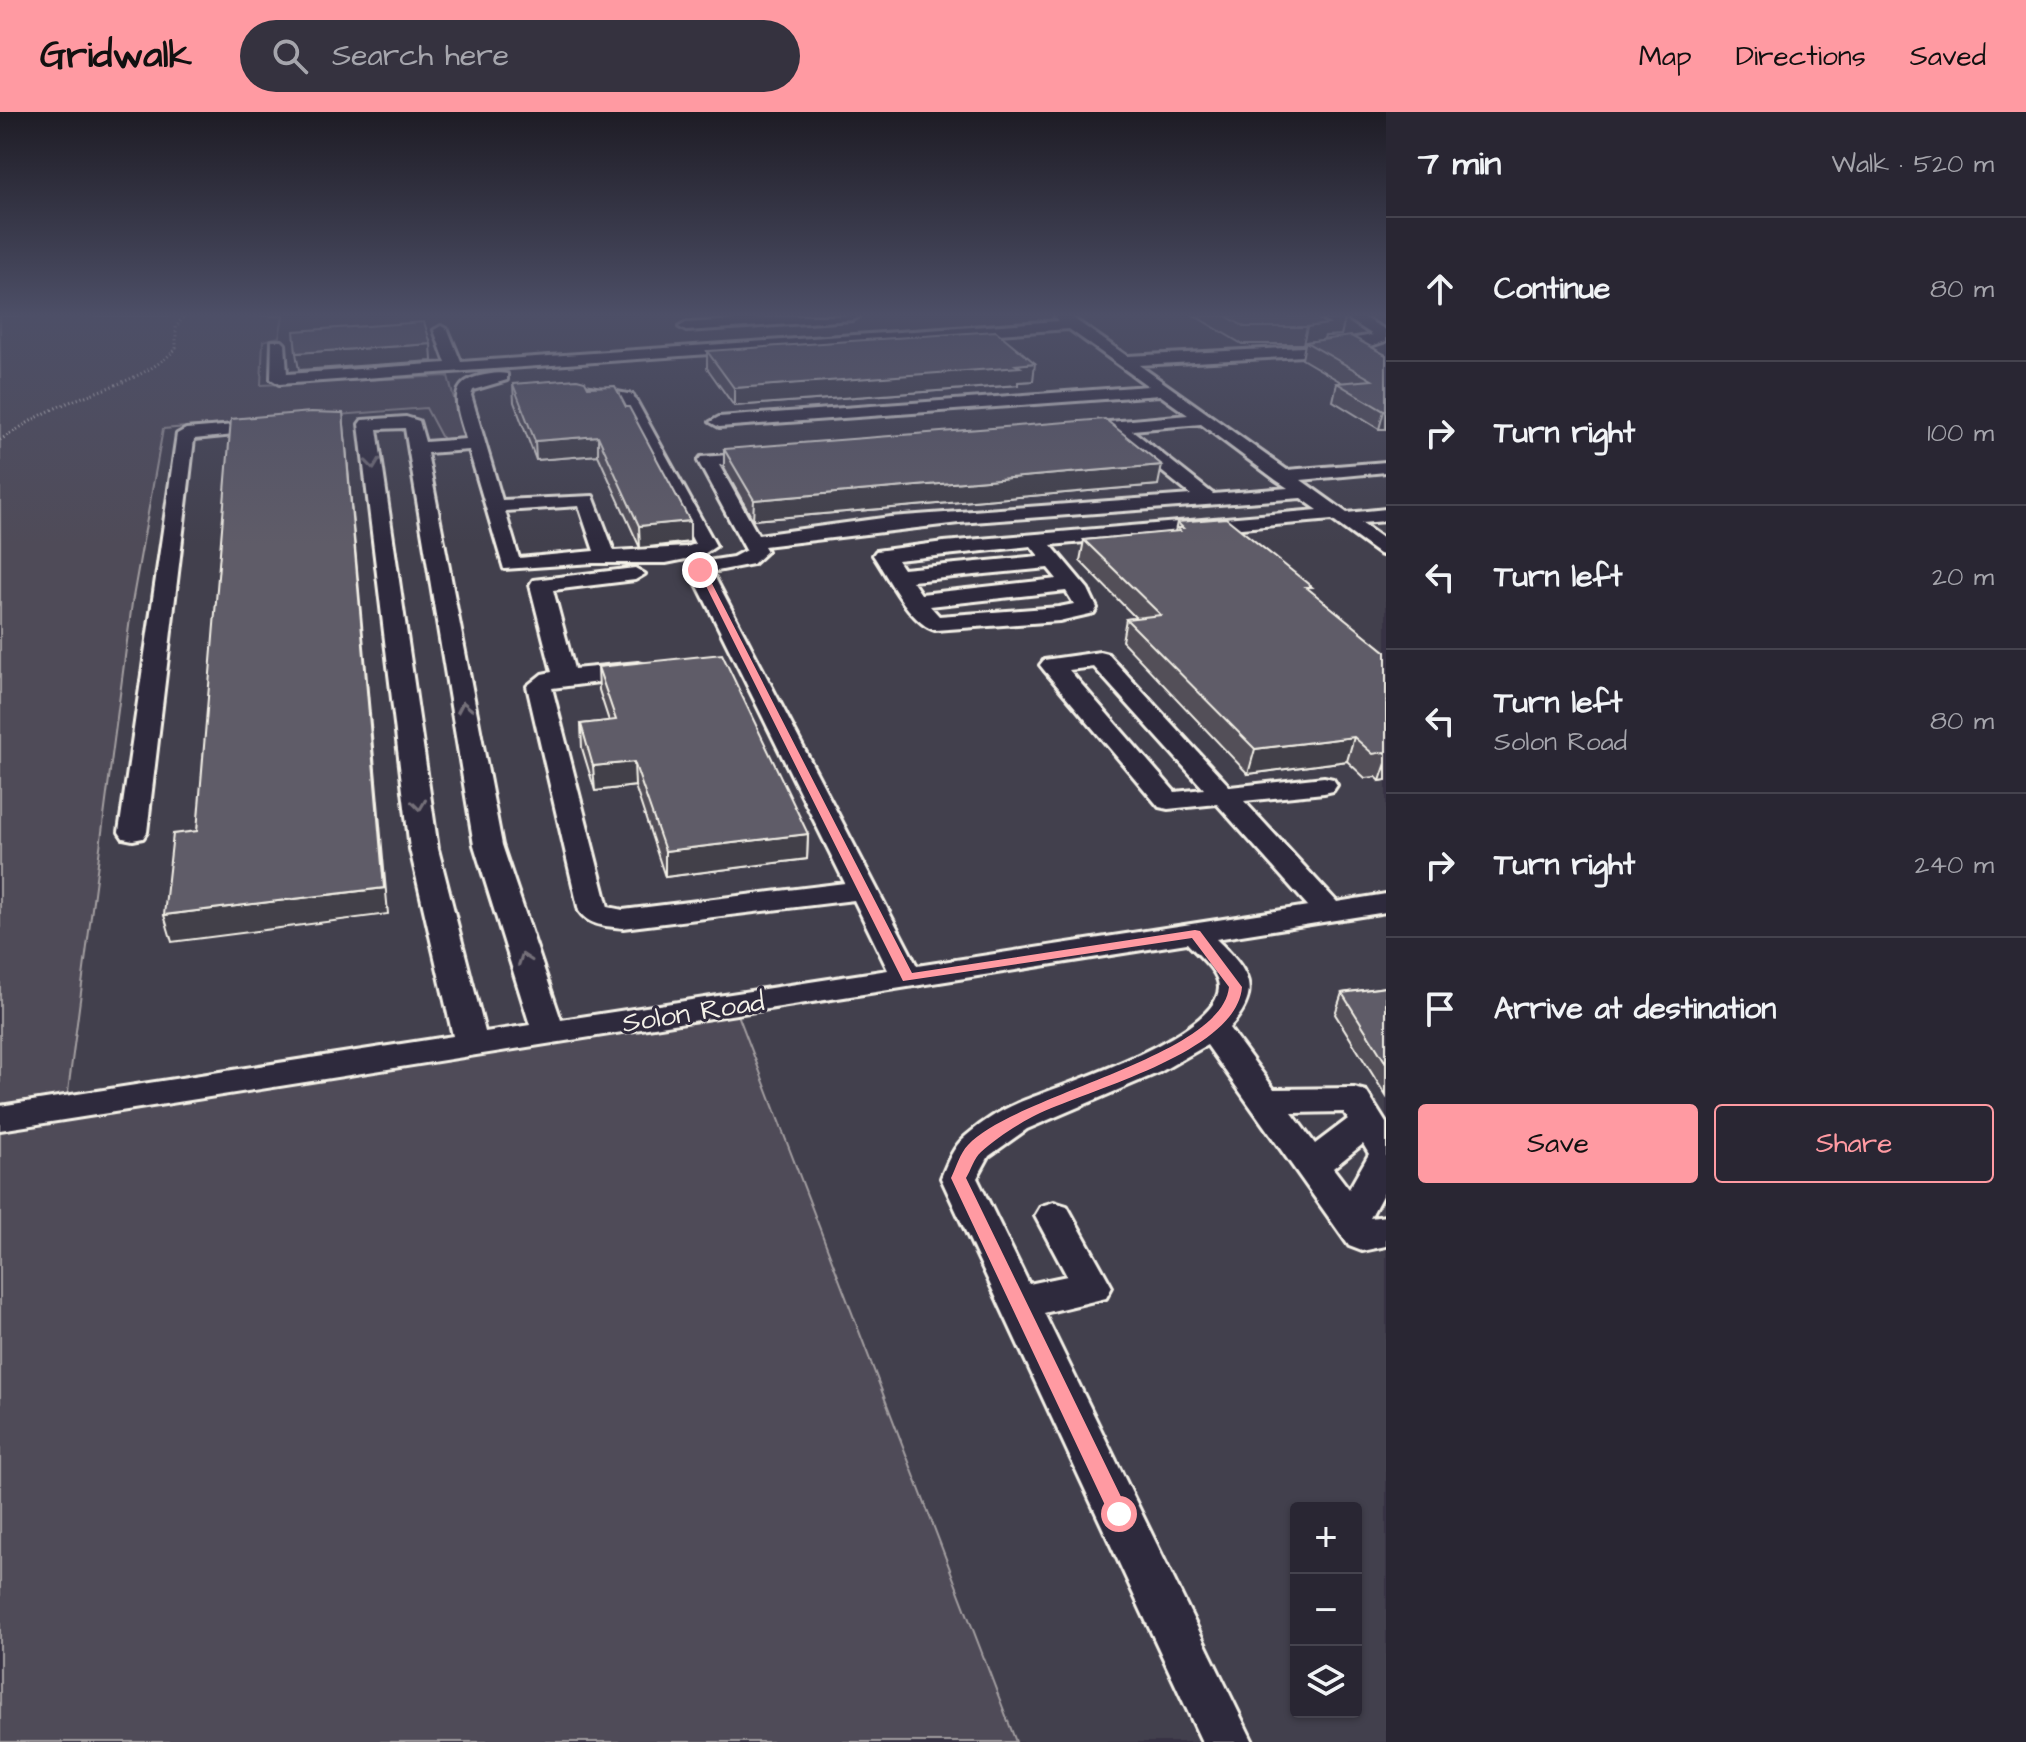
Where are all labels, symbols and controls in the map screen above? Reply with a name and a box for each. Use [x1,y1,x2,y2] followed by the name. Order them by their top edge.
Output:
[240,20,800,92] search box
[40,30,192,82] text: Gridwalk
[268,34,312,78] icon: search
[332,35,509,77] text: Search here
[1639,37,1692,76] text: Map
[1736,37,1866,76] text: Directions
[1910,37,1986,76] text: Saved
[1418,140,1501,188] text: 7 min
[1831,146,1994,182] text: Walk · 520 m
[1418,267,1462,311] icon: ahead
[1494,268,1610,310] text: Continue
[1930,271,1994,307] text: 80 m
[1418,411,1462,455] icon: right
[1494,412,1635,454] text: Turn right
[1927,415,1994,451] text: 100 m
[364,457,381,471] one-way arrow
[682,552,718,588] route end
[1418,555,1462,599] icon: left
[1494,556,1622,598] text: Turn left
[1932,559,1994,595] text: 20 m
[1494,682,1622,724] text: Turn left
[1418,699,1462,743] icon: left
[456,700,473,713] one-way arrow
[1930,703,1994,739] text: 80 m
[1494,724,1627,760] text: Solon Road
[410,799,427,812] one-way arrow
[1418,843,1462,887] icon: right
[1494,844,1635,886] text: Turn right
[1914,847,1994,883] text: 240 m
[517,953,533,967] one-way arrow
[619,982,767,1043] street label: Solon Road
[1418,987,1462,1031] icon: arrive
[1494,988,1776,1030] text: Arrive at destination
[1418,1104,1698,1183] button: Save
[1714,1104,1994,1183] button: Share
[1101,1496,1137,1532] route start
[1290,1502,1362,1718] map controls
[1290,1502,1362,1574] button: +
[1290,1574,1362,1646] button: −
[1290,1646,1362,1718] button: layers

